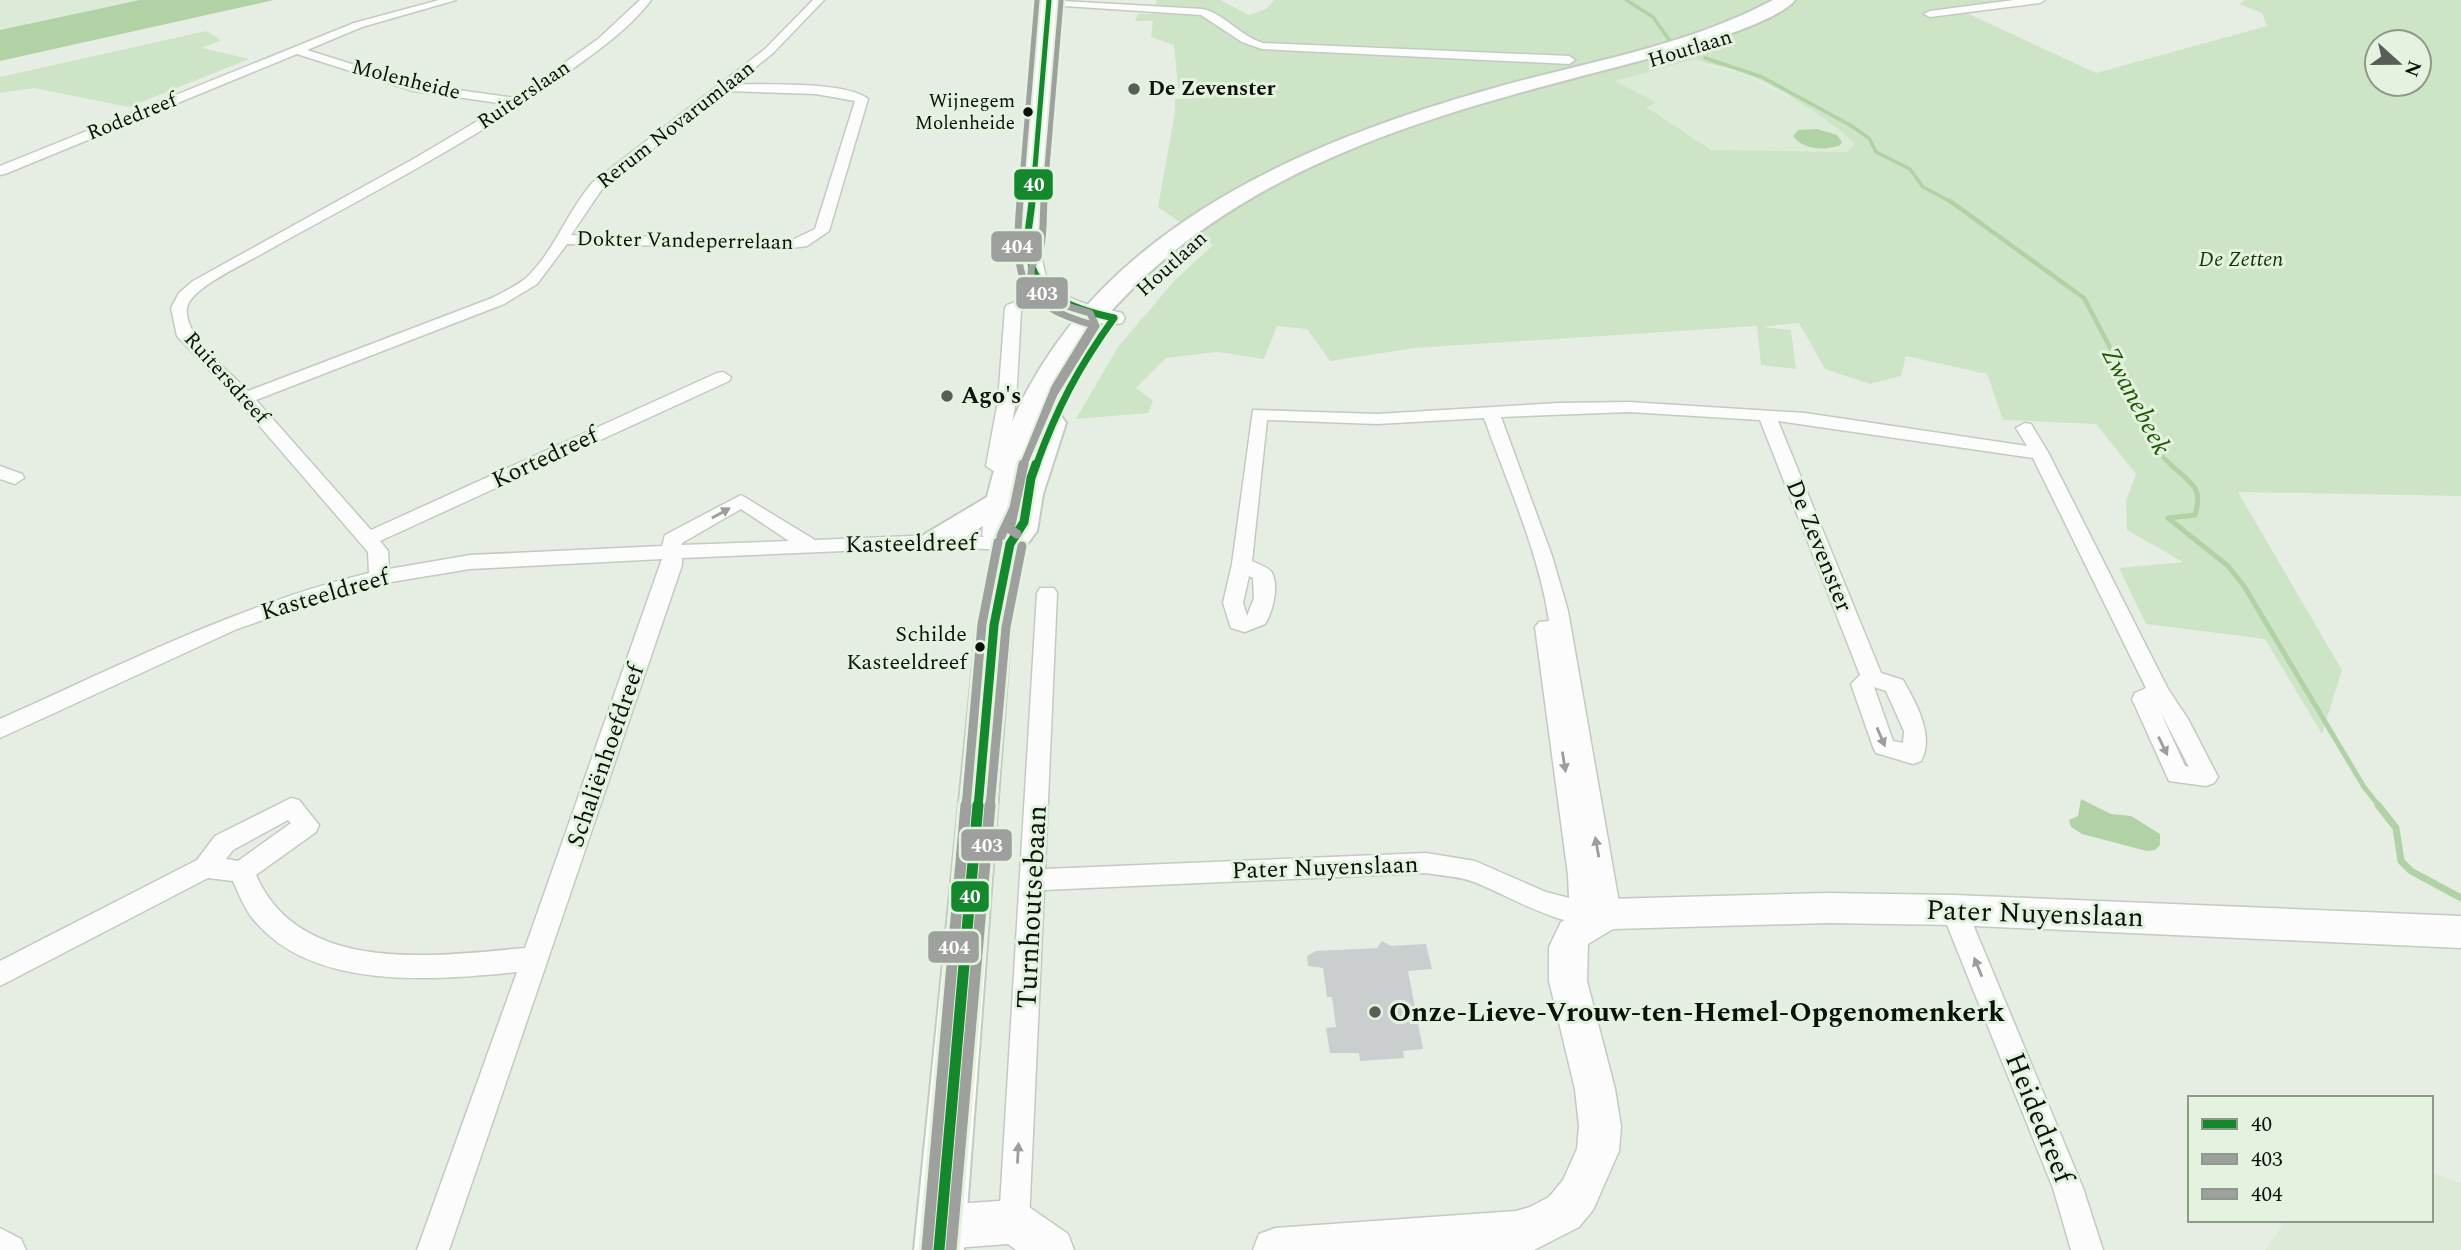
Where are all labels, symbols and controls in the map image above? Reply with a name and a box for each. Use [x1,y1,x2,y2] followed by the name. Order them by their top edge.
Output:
[1644,21,1736,77] street label: Houtlaan
[2363,28,2433,98] north arrow
[348,51,464,109] street label: Molenheide
[471,52,577,138] street label: Ruiterslaan
[590,53,762,197] street label: Rerum Novarumlaan
[2396,56,2429,81] text: N
[1148,73,1276,105] place label: De Zevenster
[1126,81,1142,97] marker: De Zevenster
[82,84,184,150] street label: Rodedreef
[915,87,1015,138] place label: Wijnegem Molenheide
[1021,105,1035,119] marker: Wijnegem Molenheide
[1013,168,1054,201] line badge: 40
[1023,171,1045,200] text: 40
[576,223,794,259] street label: Dokter Vandeperrelaan
[1129,223,1215,305] street label: Houtlaan
[990,230,1043,263] line badge: 404
[1001,233,1033,262] text: 404
[2199,244,2283,276] park label: De Zetten
[1015,276,1069,310] line badge: 403
[1026,280,1058,309] text: 403
[176,325,278,433] street label: Ruitersdreef
[2091,340,2181,462] water label: Zwanebeek
[961,378,1022,414] place label: Ago's
[939,388,955,404] marker: Ago's
[486,417,606,498] street label: Kortedreef
[1776,474,1862,618] street label: De Zevenster
[711,507,731,519] one-way arrow
[845,525,979,563] street label: Kasteeldreef
[257,559,395,630] street label: Kasteeldreef
[846,618,968,679] place label: Schilde Kasteeldreef
[973,640,987,654] marker: Schilde Kasteeldreef
[558,658,655,852] street label: Schaliënhoefdreef
[1875,727,1887,747] one-way arrow
[2158,736,2169,756] one-way arrow
[1558,751,1569,773] one-way arrow
[1005,804,1059,1010] street label: Turnhoutsebaan
[960,828,1013,862] line badge: 403
[971,832,1003,861] text: 403
[1591,836,1602,858] one-way arrow
[1231,847,1419,889] street label: Pater Nuyenslaan
[950,880,990,913] line badge: 40
[959,883,981,912] text: 40
[1925,889,2145,939] street label: Pater Nuyenslaan
[927,930,980,964] line badge: 404
[938,934,970,963] text: 404
[1972,956,1983,977] one-way arrow
[1389,991,2005,1034] place label: Onze-Lieve-Vrouw-ten-Hemel-Opgenomenkerk
[1367,1004,1383,1020] marker: Onze-Lieve-Vrouw-ten-Hemel-Opgenomenkerk
[1993,1046,2086,1192] street label: Heidedreef
[2188,1096,2433,1222] legend
[2251,1109,2272,1141] text: 40
[1013,1142,1024,1164] one-way arrow
[2251,1144,2283,1176] text: 403
[2251,1179,2283,1211] text: 404

